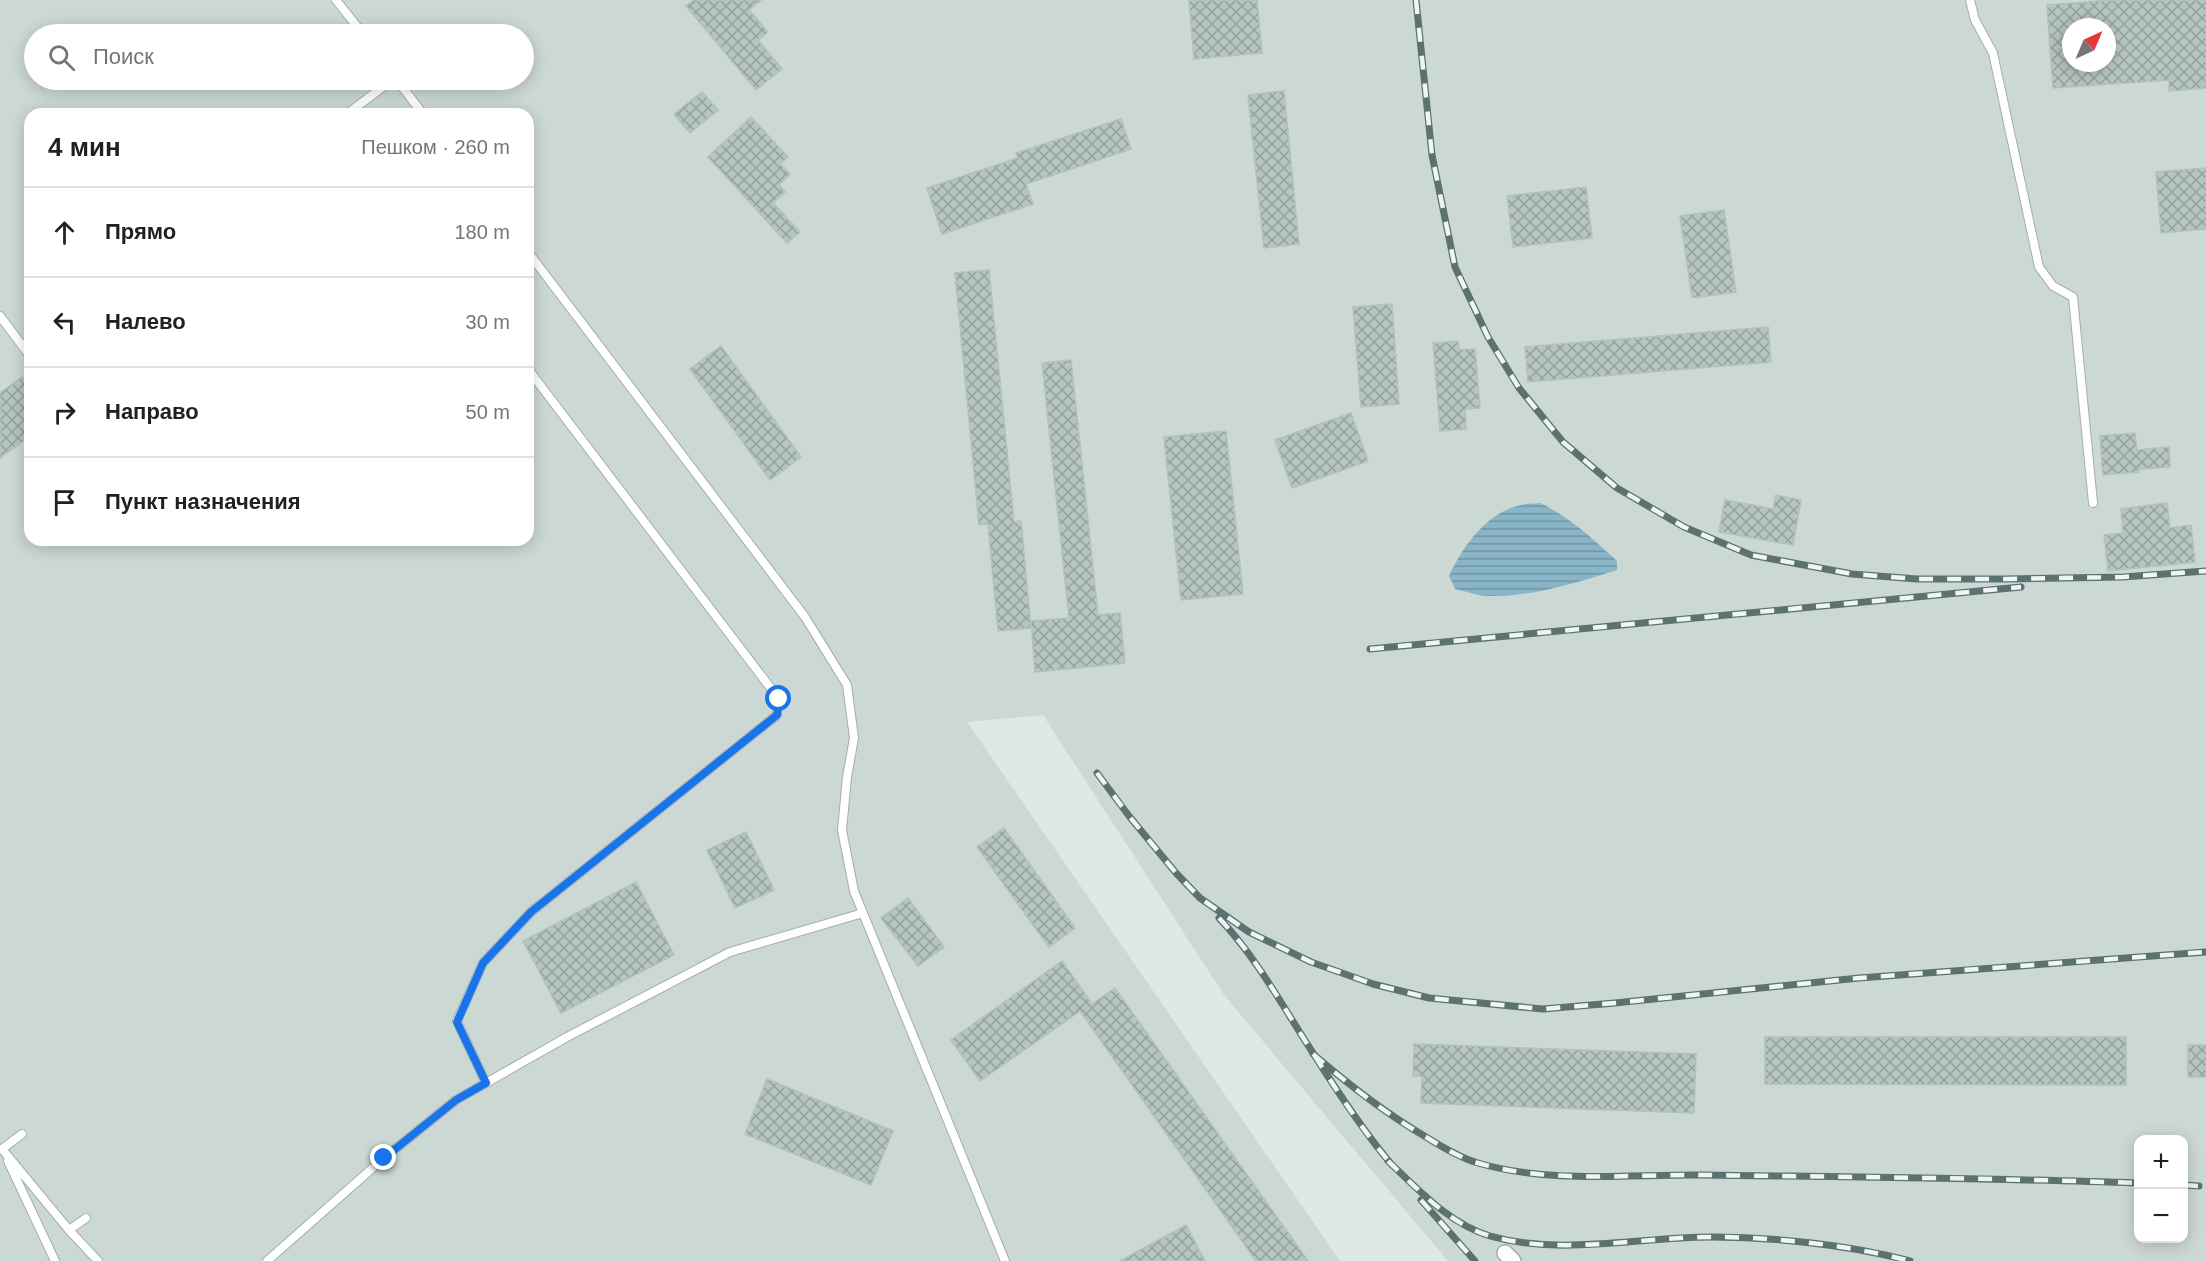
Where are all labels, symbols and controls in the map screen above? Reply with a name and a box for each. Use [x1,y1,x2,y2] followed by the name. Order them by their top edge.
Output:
[2062,18,2116,72] north arrow
[24,24,534,90] search box
[45,41,78,74] icon: search
[93,44,154,69] text: Поиск
[48,132,121,162] text: 4 мин
[361,136,510,158] text: Пешком · 260 m
[48,216,81,249] icon: ahead
[105,219,176,244] text: Прямо
[454,221,510,243] text: 180 m
[48,306,81,339] icon: left
[105,309,186,334] text: Налево
[466,311,510,333] text: 30 m
[48,396,81,429] icon: right
[105,399,199,424] text: Направо
[466,401,510,423] text: 50 m
[48,486,81,519] icon: arrive
[105,489,301,514] text: Пункт назначения
[765,685,791,711] route start
[2134,1135,2188,1243] map controls
[2134,1135,2188,1189] button: +
[370,1144,396,1170] route end
[2134,1189,2188,1243] button: −

